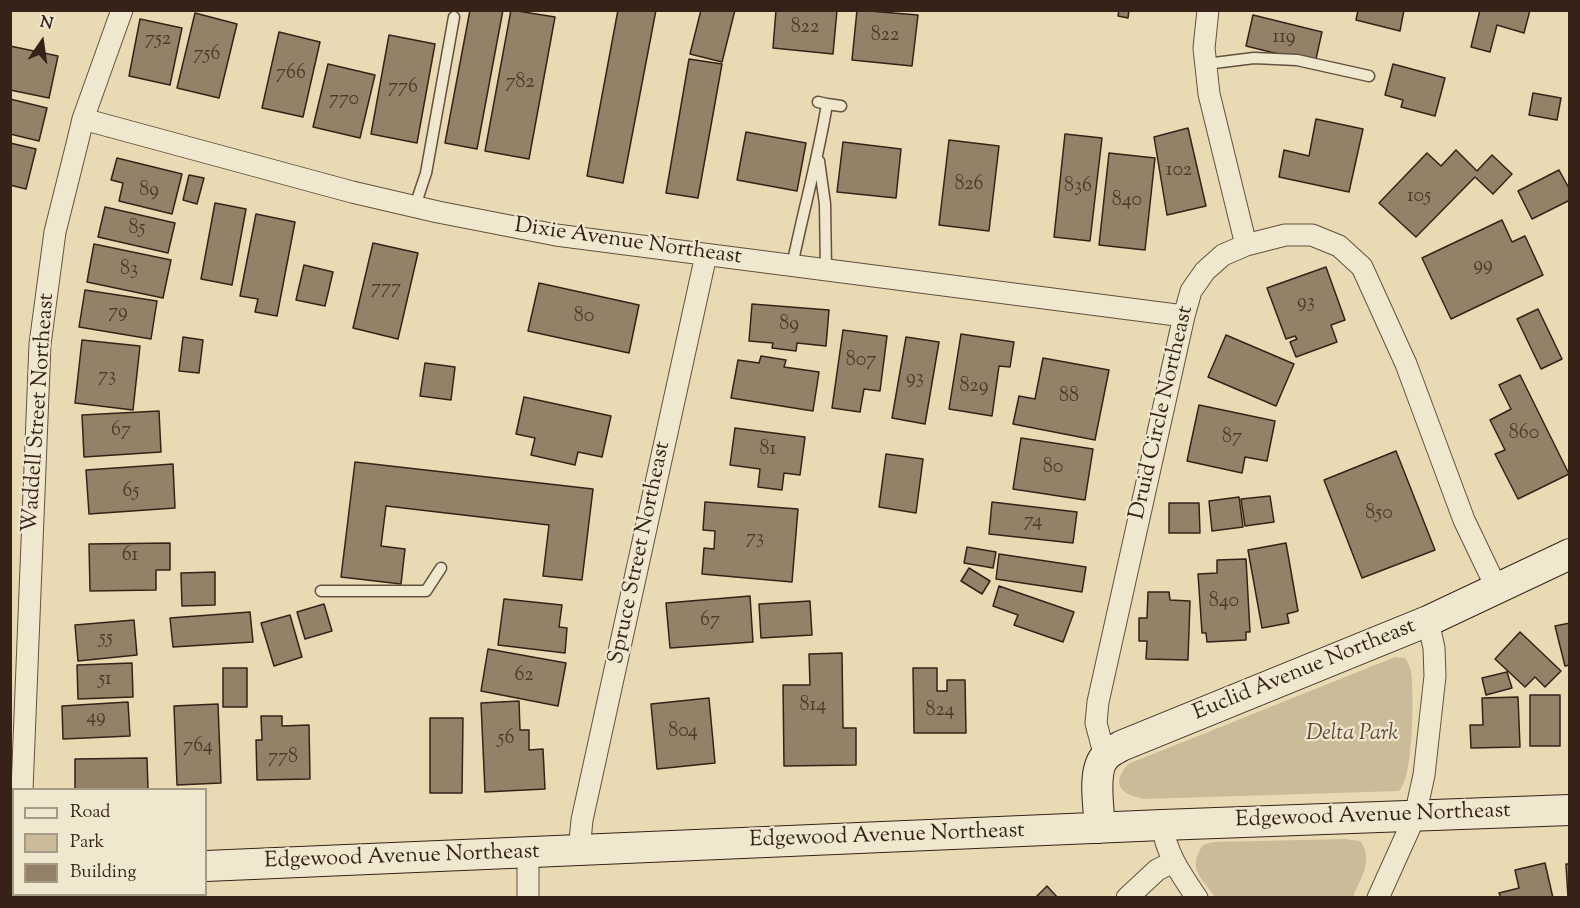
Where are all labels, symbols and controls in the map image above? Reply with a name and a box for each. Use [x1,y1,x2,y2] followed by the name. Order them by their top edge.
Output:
[37,11,55,37] text: N
[12,12,72,72] north arrow
[791,17,819,41] house number: 822
[871,25,899,49] house number: 822
[1272,27,1296,51] house number: 119
[145,29,171,53] house number: 752
[194,44,220,68] house number: 756
[276,63,306,87] house number: 766
[505,72,535,96] house number: 782
[388,77,418,101] house number: 776
[329,89,359,113] house number: 770
[1166,160,1192,184] house number: 102
[954,174,984,198] house number: 826
[1064,176,1092,200] house number: 836
[139,180,159,204] house number: 89
[1407,186,1431,210] house number: 105
[1112,190,1142,214] house number: 840
[513,214,743,272] street label: Dixie Avenue Northeast
[129,218,145,242] house number: 85
[1473,255,1493,279] house number: 99
[120,259,138,283] house number: 83
[371,278,401,302] house number: 777
[18,292,62,534] street label: Waddell Street Northeast
[1297,292,1315,316] house number: 93
[108,302,128,326] house number: 79
[1126,304,1200,522] street label: Druid Circle Northeast
[574,306,594,330] house number: 80
[779,314,799,338] house number: 89
[846,350,876,374] house number: 807
[98,366,116,390] house number: 73
[906,368,924,392] house number: 93
[960,376,988,400] house number: 829
[1059,386,1079,410] house number: 88
[111,420,131,444] house number: 67
[1509,423,1539,447] house number: 860
[1222,427,1242,451] house number: 87
[604,439,678,667] street label: Spruce Street Northeast
[760,439,776,463] house number: 81
[1043,457,1063,481] house number: 80
[123,481,139,505] house number: 65
[1365,503,1393,527] house number: 850
[1024,511,1042,535] house number: 74
[746,528,764,552] house number: 73
[122,545,138,569] house number: 61
[1209,591,1239,615] house number: 840
[700,610,720,634] house number: 67
[1190,614,1420,728] street label: Euclid Avenue Northeast
[99,628,113,652] house number: 55
[514,665,534,689] house number: 62
[98,669,112,693] house number: 51
[800,695,826,719] house number: 814
[925,700,955,724] house number: 824
[86,707,106,731] house number: 49
[668,721,698,745] house number: 804
[1306,722,1398,748] park label: Delta Park
[498,728,514,752] house number: 56
[183,736,213,760] house number: 764
[268,747,298,771] house number: 778
[12,788,207,896] legend
[1235,799,1511,835] street label: Edgewood Avenue Northeast
[70,800,110,826] text: Road
[749,819,1025,855] street label: Edgewood Avenue Northeast
[70,830,104,856] text: Park
[264,840,540,876] street label: Edgewood Avenue Northeast
[70,860,136,886] text: Building

